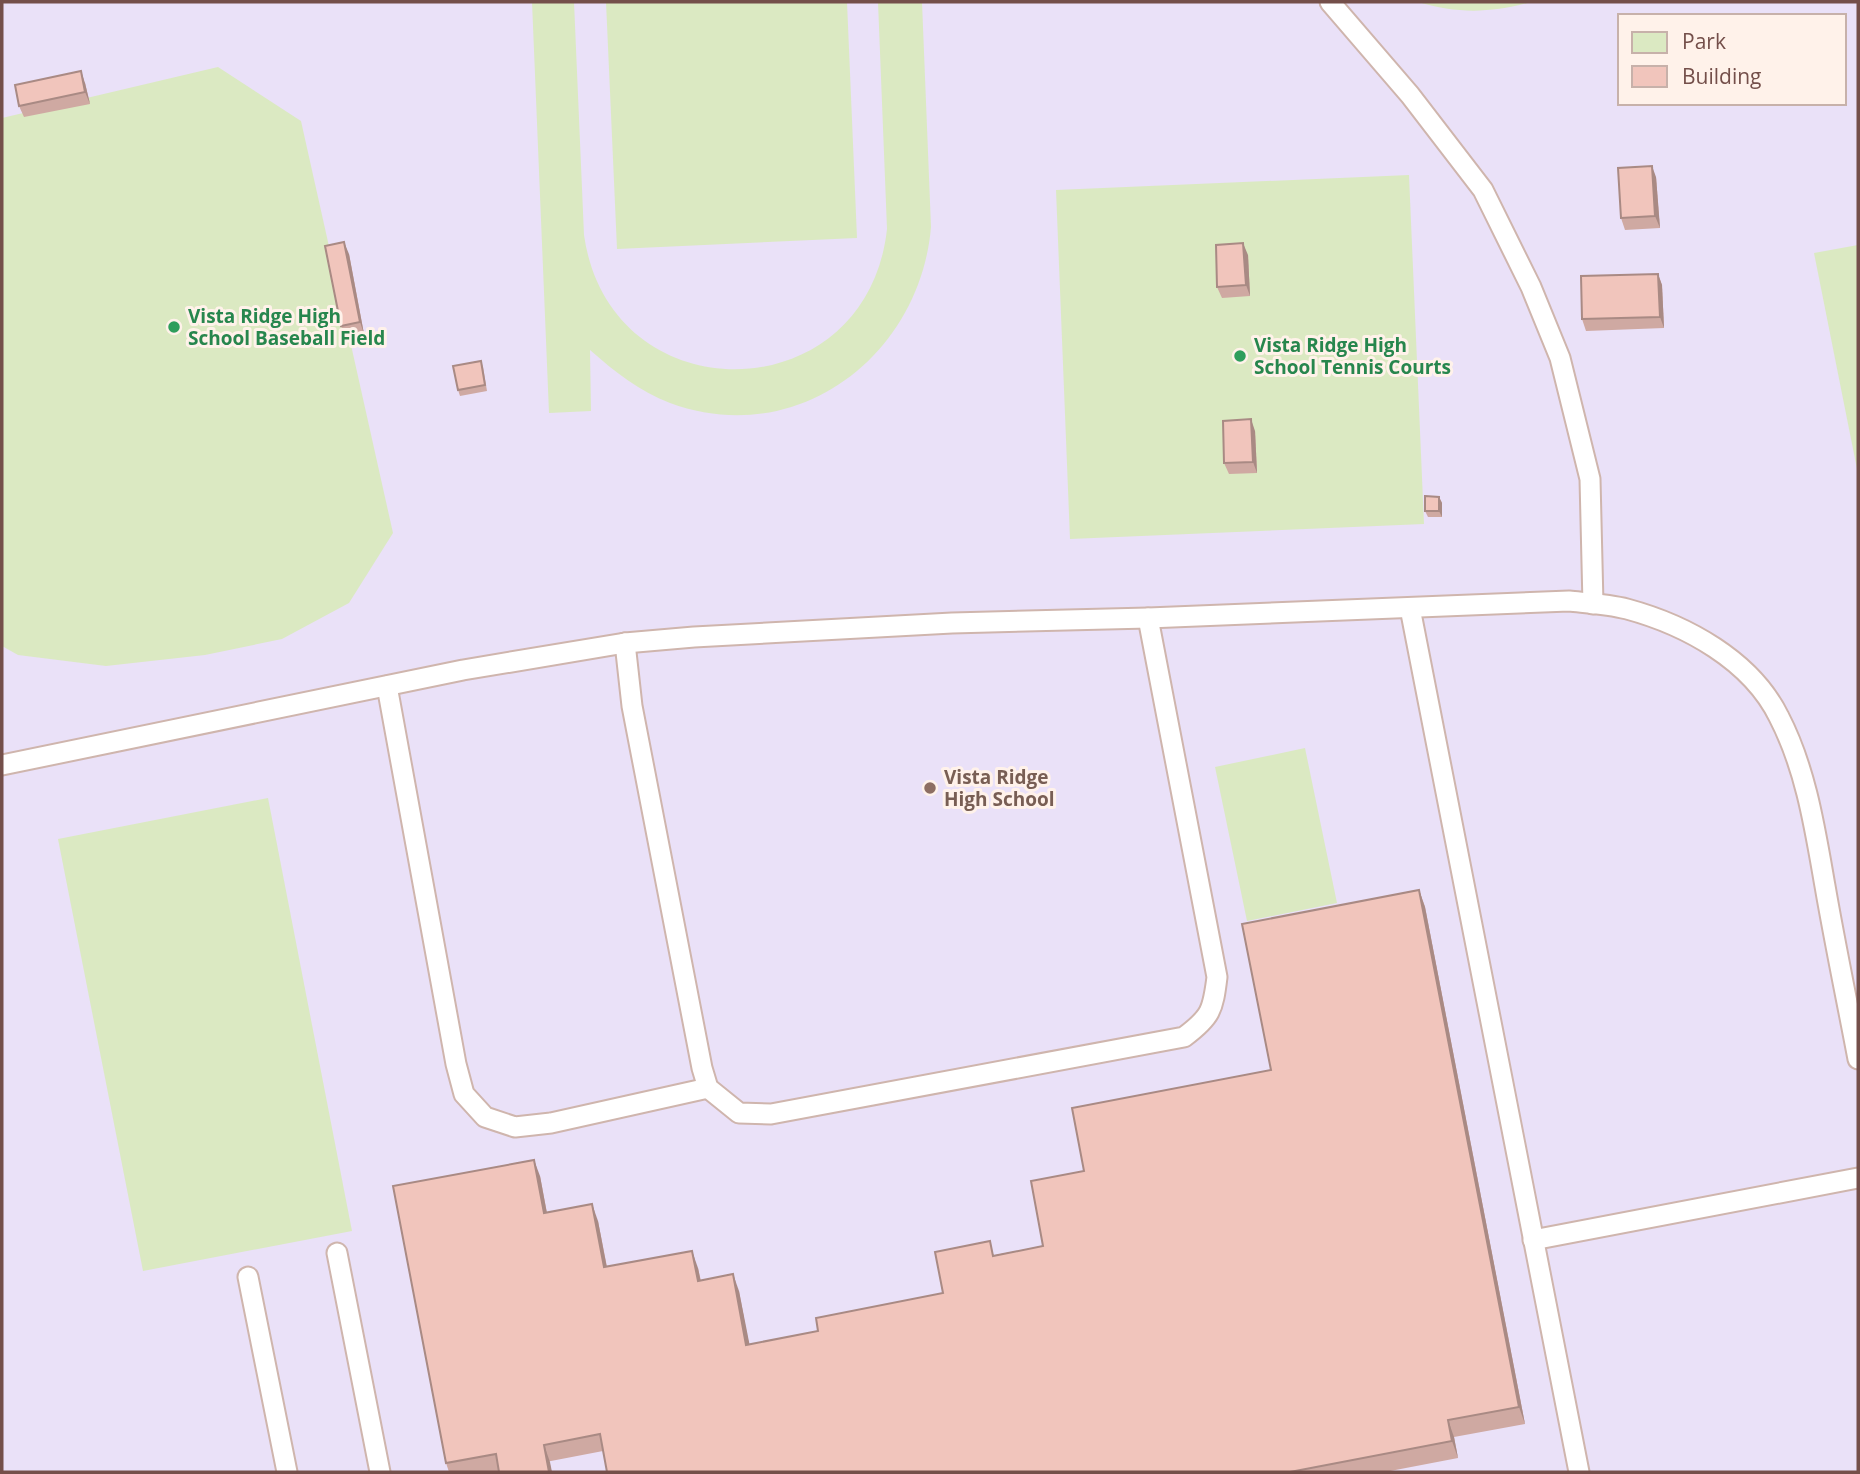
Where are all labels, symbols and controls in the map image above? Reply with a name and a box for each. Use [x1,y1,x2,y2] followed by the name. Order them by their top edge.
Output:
[1618,14,1846,105] legend
[1682,27,1726,55] text: Park
[1682,62,1761,90] text: Building
[188,303,385,351] place label: Vista Ridge High School Baseball Field
[166,319,182,335] marker: Vista Ridge High School Baseball Field
[1254,332,1451,380] place label: Vista Ridge High School Tennis Courts
[1232,348,1248,364] marker: Vista Ridge High School Tennis Courts
[944,764,1055,812] place label: Vista Ridge High School
[922,780,938,796] marker: Vista Ridge High School

